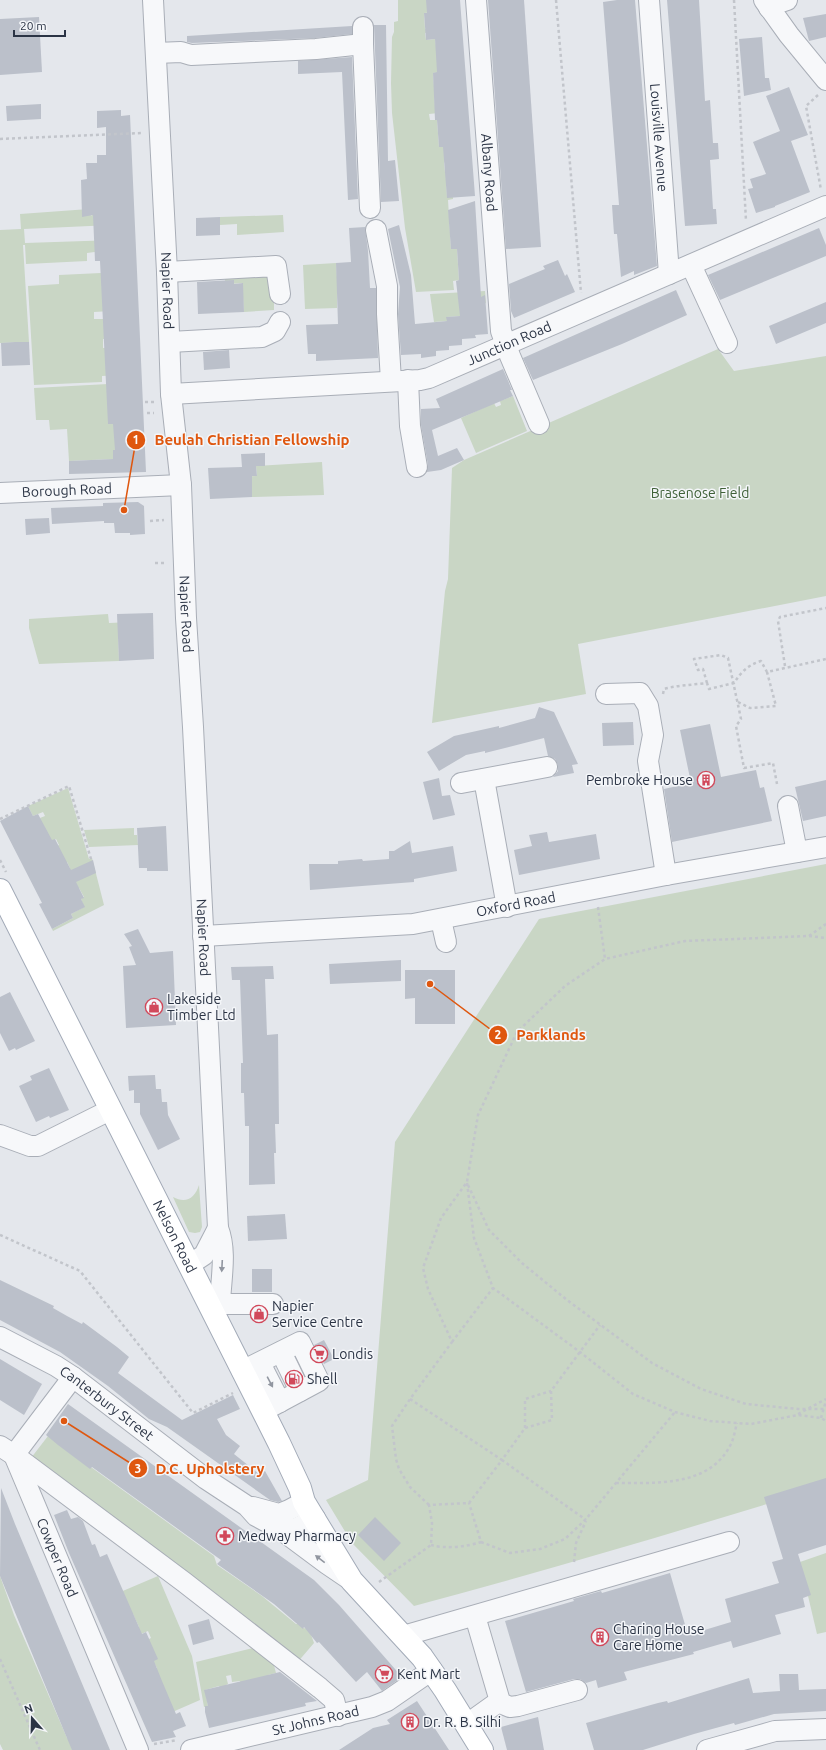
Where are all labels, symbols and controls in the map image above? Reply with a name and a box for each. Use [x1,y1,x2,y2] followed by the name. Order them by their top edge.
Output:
[14,12,65,38] scale bar
[20,19,47,32] text: 20 m
[647,83,671,192] street label: Louisville Avenue
[478,133,500,212] street label: Albany Road
[158,252,177,330] street label: Napier Road
[465,318,554,369] street label: Junction Road
[126,426,357,453] callout: Beulah Christian Fellowship
[154,431,350,448] text: Beulah Christian Fellowship
[133,433,139,446] text: 1
[22,480,112,500] street label: Borough Road
[651,485,749,501] park label: Brasenose Field
[176,575,196,653] street label: Napier Road
[696,770,716,790] building icon: Pembroke House
[586,772,693,788] place label: Pembroke House
[475,889,557,920] street label: Oxford Road
[194,898,213,976] street label: Napier Road
[167,991,236,1023] place label: Lakeside Timber Ltd
[144,997,164,1017] shop icon: Lakeside Timber Ltd
[488,1021,594,1048] callout: Parklands
[516,1026,586,1043] text: Parklands
[495,1028,502,1041] text: 2
[150,1197,200,1275] street label: Nelson Road
[219,1260,226,1272] one-way arrow
[272,1298,363,1330] place label: Napier Service Centre
[249,1304,269,1324] shop icon: Napier Service Centre
[309,1344,329,1364] supermarket icon: Londis
[332,1346,373,1362] place label: Londis
[57,1363,157,1444] street label: Canterbury Street
[284,1369,304,1389] fuel station icon: Shell
[307,1371,338,1387] place label: Shell
[267,1376,273,1388] one-way arrow
[128,1455,273,1482] callout: D.C. Upholstery
[155,1460,265,1477] text: D.C. Upholstery
[135,1462,141,1475] text: 3
[33,1515,81,1600] street label: Cowper Road
[215,1526,235,1546] pharmacy icon: Medway Pharmacy
[238,1528,356,1544] place label: Medway Pharmacy
[314,1554,325,1563] one-way arrow
[613,1621,704,1653] place label: Charing House Care Home
[590,1627,610,1647] building icon: Charing House Care Home
[374,1664,394,1684] supermarket icon: Kent Mart
[397,1666,460,1682] place label: Kent Mart
[12,1698,52,1738] north arrow
[23,1702,34,1716] text: N
[270,1702,361,1738] street label: St Johns Road
[400,1712,420,1732] building icon: Dr. R. B. Silhi
[423,1714,501,1730] place label: Dr. R. B. Silhi

